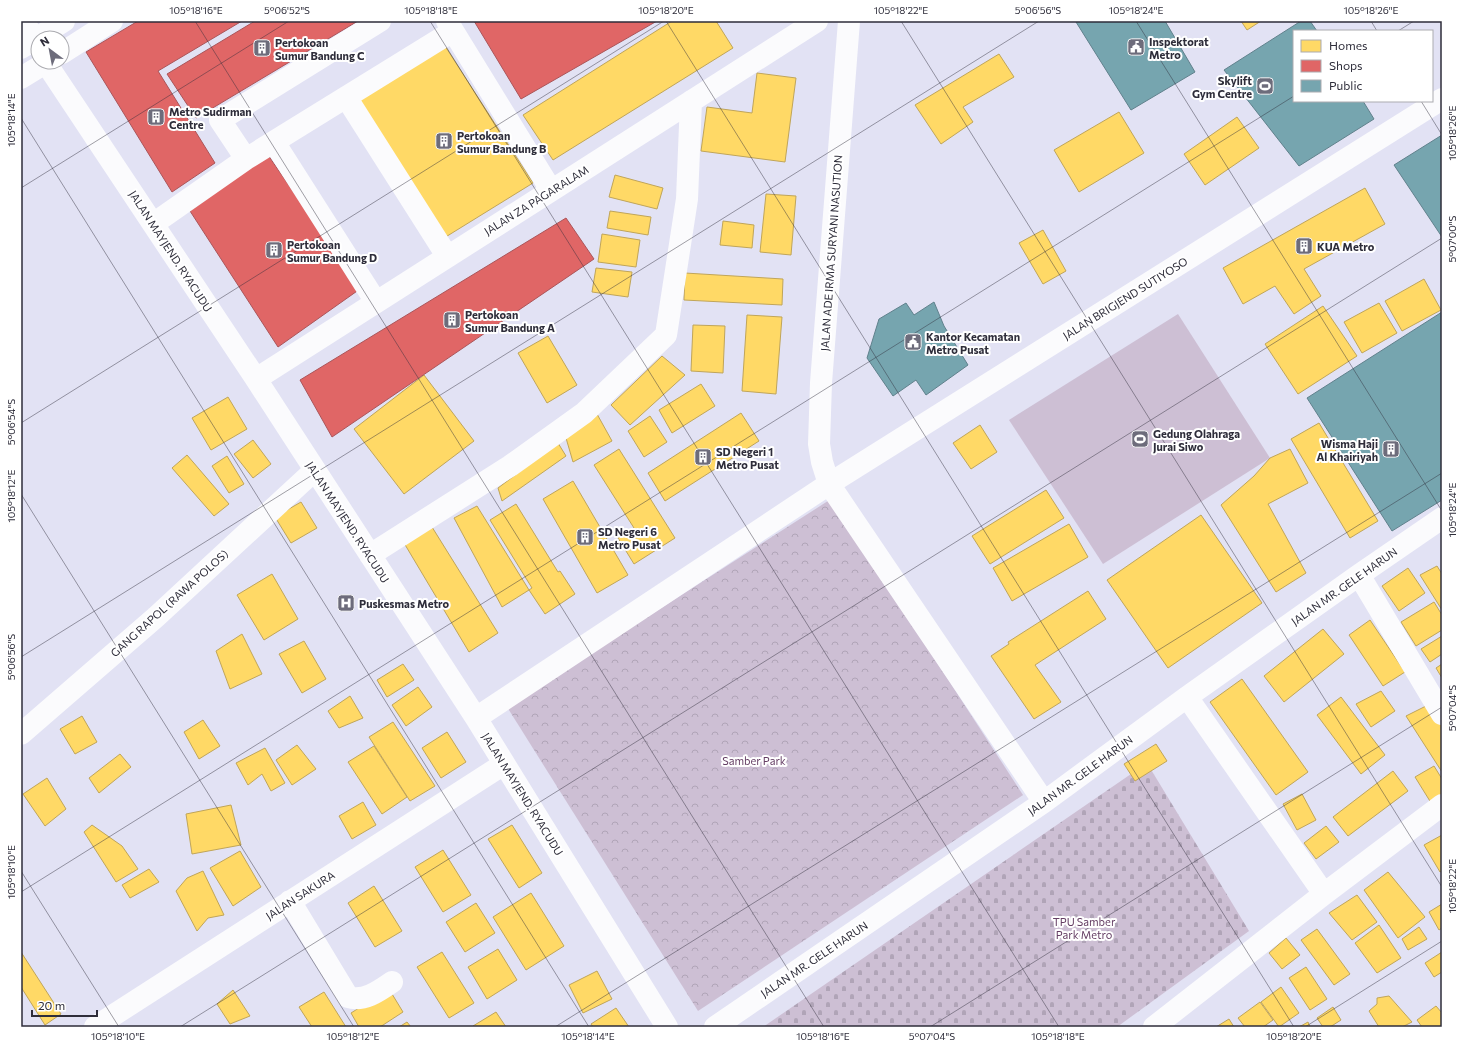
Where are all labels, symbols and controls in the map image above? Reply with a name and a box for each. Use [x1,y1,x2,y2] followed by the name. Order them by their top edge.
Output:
[169,4,223,16] text: 105°18'16"E
[264,4,310,16] text: 5°06'52"S
[404,4,458,16] text: 105°18'18"E
[638,4,694,16] text: 105°18'20"E
[874,4,928,16] text: 105°18'22"E
[1015,4,1061,16] text: 5°06'56"S
[1109,4,1163,16] text: 105°18'24"E
[1344,4,1398,16] text: 105°18'26"E
[30,30,70,70] north arrow
[1293,30,1433,102] legend
[37,33,51,49] text: N
[1149,35,1209,61] place label: Inspektorat Metro
[275,36,365,62] place label: Pertokoan Sumur Bandung C
[1126,37,1146,57] public building icon: Inspektorat Metro
[252,38,272,58] building icon: Pertokoan Sumur Bandung C
[1329,38,1367,52] text: Homes
[1329,58,1363,72] text: Shops
[1192,74,1252,100] place label: Skylift Gym Centre
[1255,76,1275,96] sports icon: Skylift Gym Centre
[1329,78,1362,92] text: Public
[5,93,17,147] text: 105°18'14"E
[169,105,252,131] place label: Metro Sudirman Centre
[1446,106,1458,160] text: 105°18'26"E
[146,107,166,127] building icon: Metro Sudirman Centre
[457,129,546,155] place label: Pertokoan Sumur Bandung B
[434,131,454,151] building icon: Pertokoan Sumur Bandung B
[818,154,845,352] street label: JALAN ADE IRMA SURYANI NASUTION
[481,162,591,238] street label: JALAN ZA PAGARALAM
[126,188,215,315] street label: JALAN MAYJEND. RYACUDU
[1446,215,1458,262] text: 5°07'00"S
[1294,236,1314,256] building icon: KUA Metro
[287,238,377,264] place label: Pertokoan Sumur Bandung D
[264,240,284,260] building icon: Pertokoan Sumur Bandung D
[1317,240,1375,253] place label: KUA Metro
[1060,254,1190,343] street label: JALAN BRIGJEND SUTIYOSO
[465,308,555,334] place label: Pertokoan Sumur Bandung A
[442,310,462,330] building icon: Pertokoan Sumur Bandung A
[926,330,1020,356] place label: Kantor Kecamatan Metro Pusat
[903,332,923,352] public building icon: Kantor Kecamatan Metro Pusat
[5,399,17,445] text: 5°06'54"S
[1153,427,1240,454] place label: Gedung Olahraga Jurai Siwo
[1130,429,1150,449] sports icon: Gedung Olahraga Jurai Siwo
[1316,437,1378,463] place label: Wisma Haji Al Khairiyah
[1381,439,1401,459] building icon: Wisma Haji Al Khairiyah
[716,445,779,471] place label: SD Negeri 1 Metro Pusat
[693,447,713,467] building icon: SD Negeri 1 Metro Pusat
[303,459,392,586] street label: JALAN MAYJEND. RYACUDU
[5,469,17,523] text: 105°18'12"E
[1446,483,1458,537] text: 105°18'24"E
[598,525,661,551] place label: SD Negeri 6 Metro Pusat
[575,527,595,547] building icon: SD Negeri 6 Metro Pusat
[1288,544,1400,628] street label: JALAN MR. GELE HARUN
[108,547,230,659] street label: GANG RAPOL (RAWA POLOS)
[336,593,356,613] hospital icon: Puskesmas Metro
[359,597,449,610] place label: Puskesmas Metro
[5,634,17,680] text: 5°06'56"S
[1446,685,1458,731] text: 5°07'04"S
[479,730,566,858] street label: JALAN MAYJEND. RYACUDU
[1025,733,1136,818] street label: JALAN MR. GELE HARUN
[722,754,786,767] park label: Samber Park
[5,845,17,899] text: 105°18'10"E
[1446,859,1458,913] text: 105°18'22"E
[263,868,338,923] street label: JALAN SAKURA
[1053,915,1116,941] park label: TPU Samber Park Metro
[758,918,871,1001] street label: JALAN MR. GELE HARUN
[32,992,97,1018] scale bar
[38,998,65,1012] text: 20 m
[91,1030,145,1042] text: 105°18'10"E
[326,1030,380,1042] text: 105°18'12"E
[561,1030,615,1042] text: 105°18'14"E
[796,1030,850,1042] text: 105°18'16"E
[909,1030,955,1042] text: 5°07'04"S
[1031,1030,1085,1042] text: 105°18'18"E
[1266,1030,1322,1042] text: 105°18'20"E

